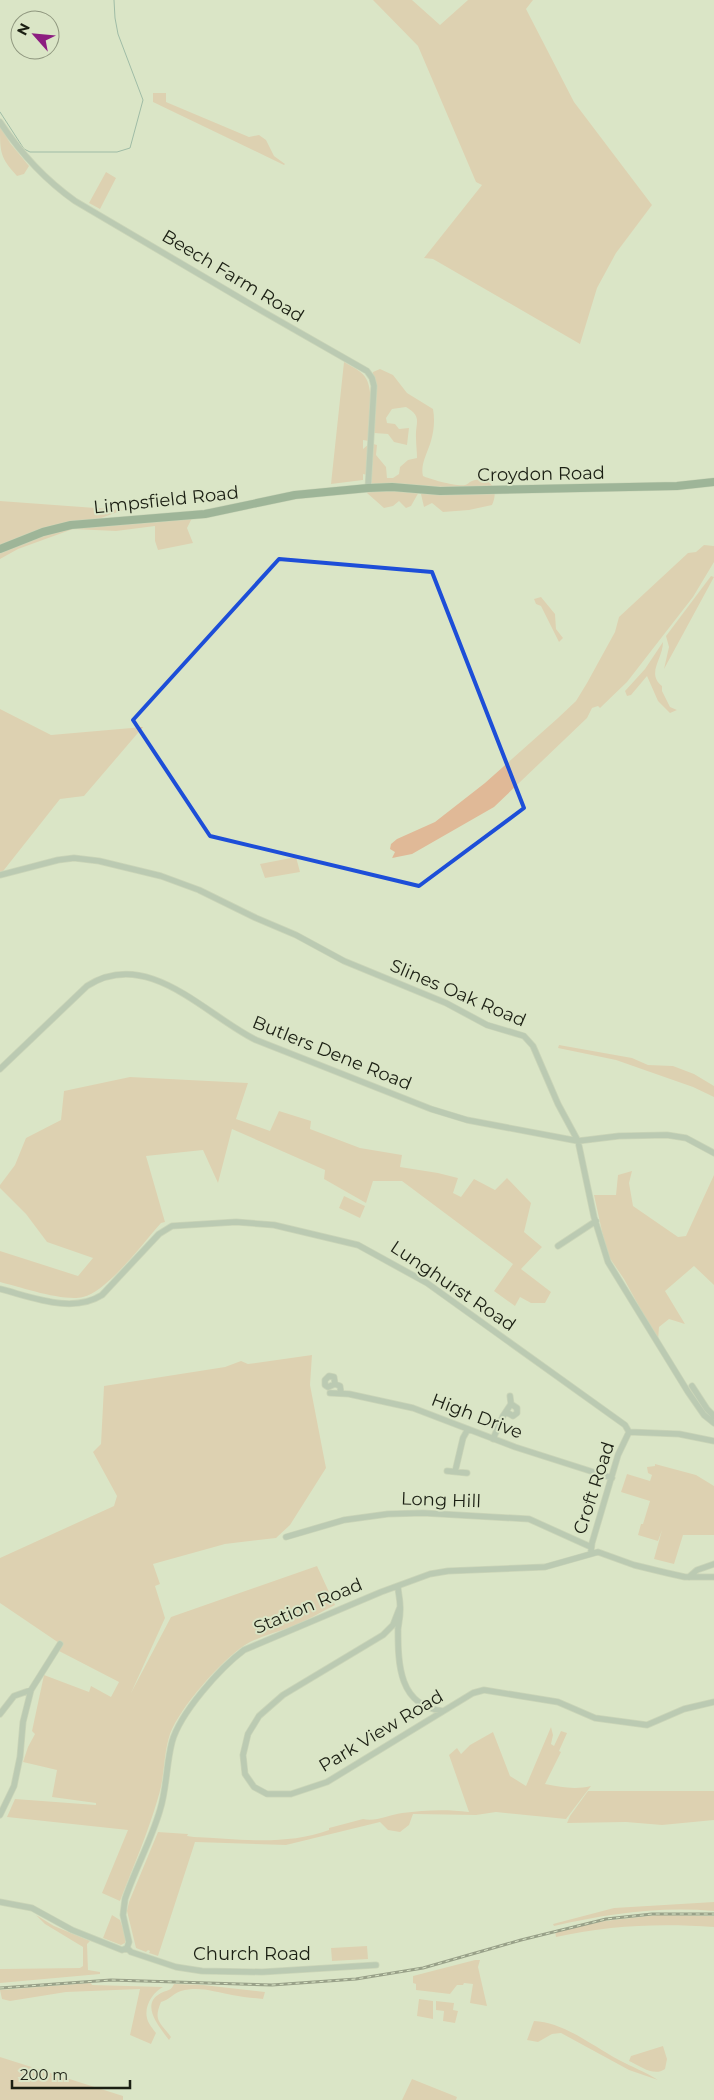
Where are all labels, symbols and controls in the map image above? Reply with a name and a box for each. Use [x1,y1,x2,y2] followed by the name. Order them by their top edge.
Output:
[10,10,60,60] north arrow
[13,20,34,38] text: N
[158,225,308,327] street label: Beech Farm Road
[477,462,605,486] street label: Croydon Road
[92,481,240,519] street label: Limpsfield Road
[387,954,529,1032] street label: Slines Oak Road
[249,1011,415,1095] street label: Butlers Dene Road
[386,1236,520,1336] street label: Lunghurst Road
[428,1389,526,1443] street label: High Drive
[569,1439,619,1537] street label: Croft Road
[401,1488,481,1512] street label: Long Hill
[250,1573,366,1639] street label: Station Road
[315,1685,447,1777] street label: Park View Road
[193,1943,311,1965] street label: Church Road
[12,2058,130,2090] scale bar
[20,2065,68,2084] text: 200 m

